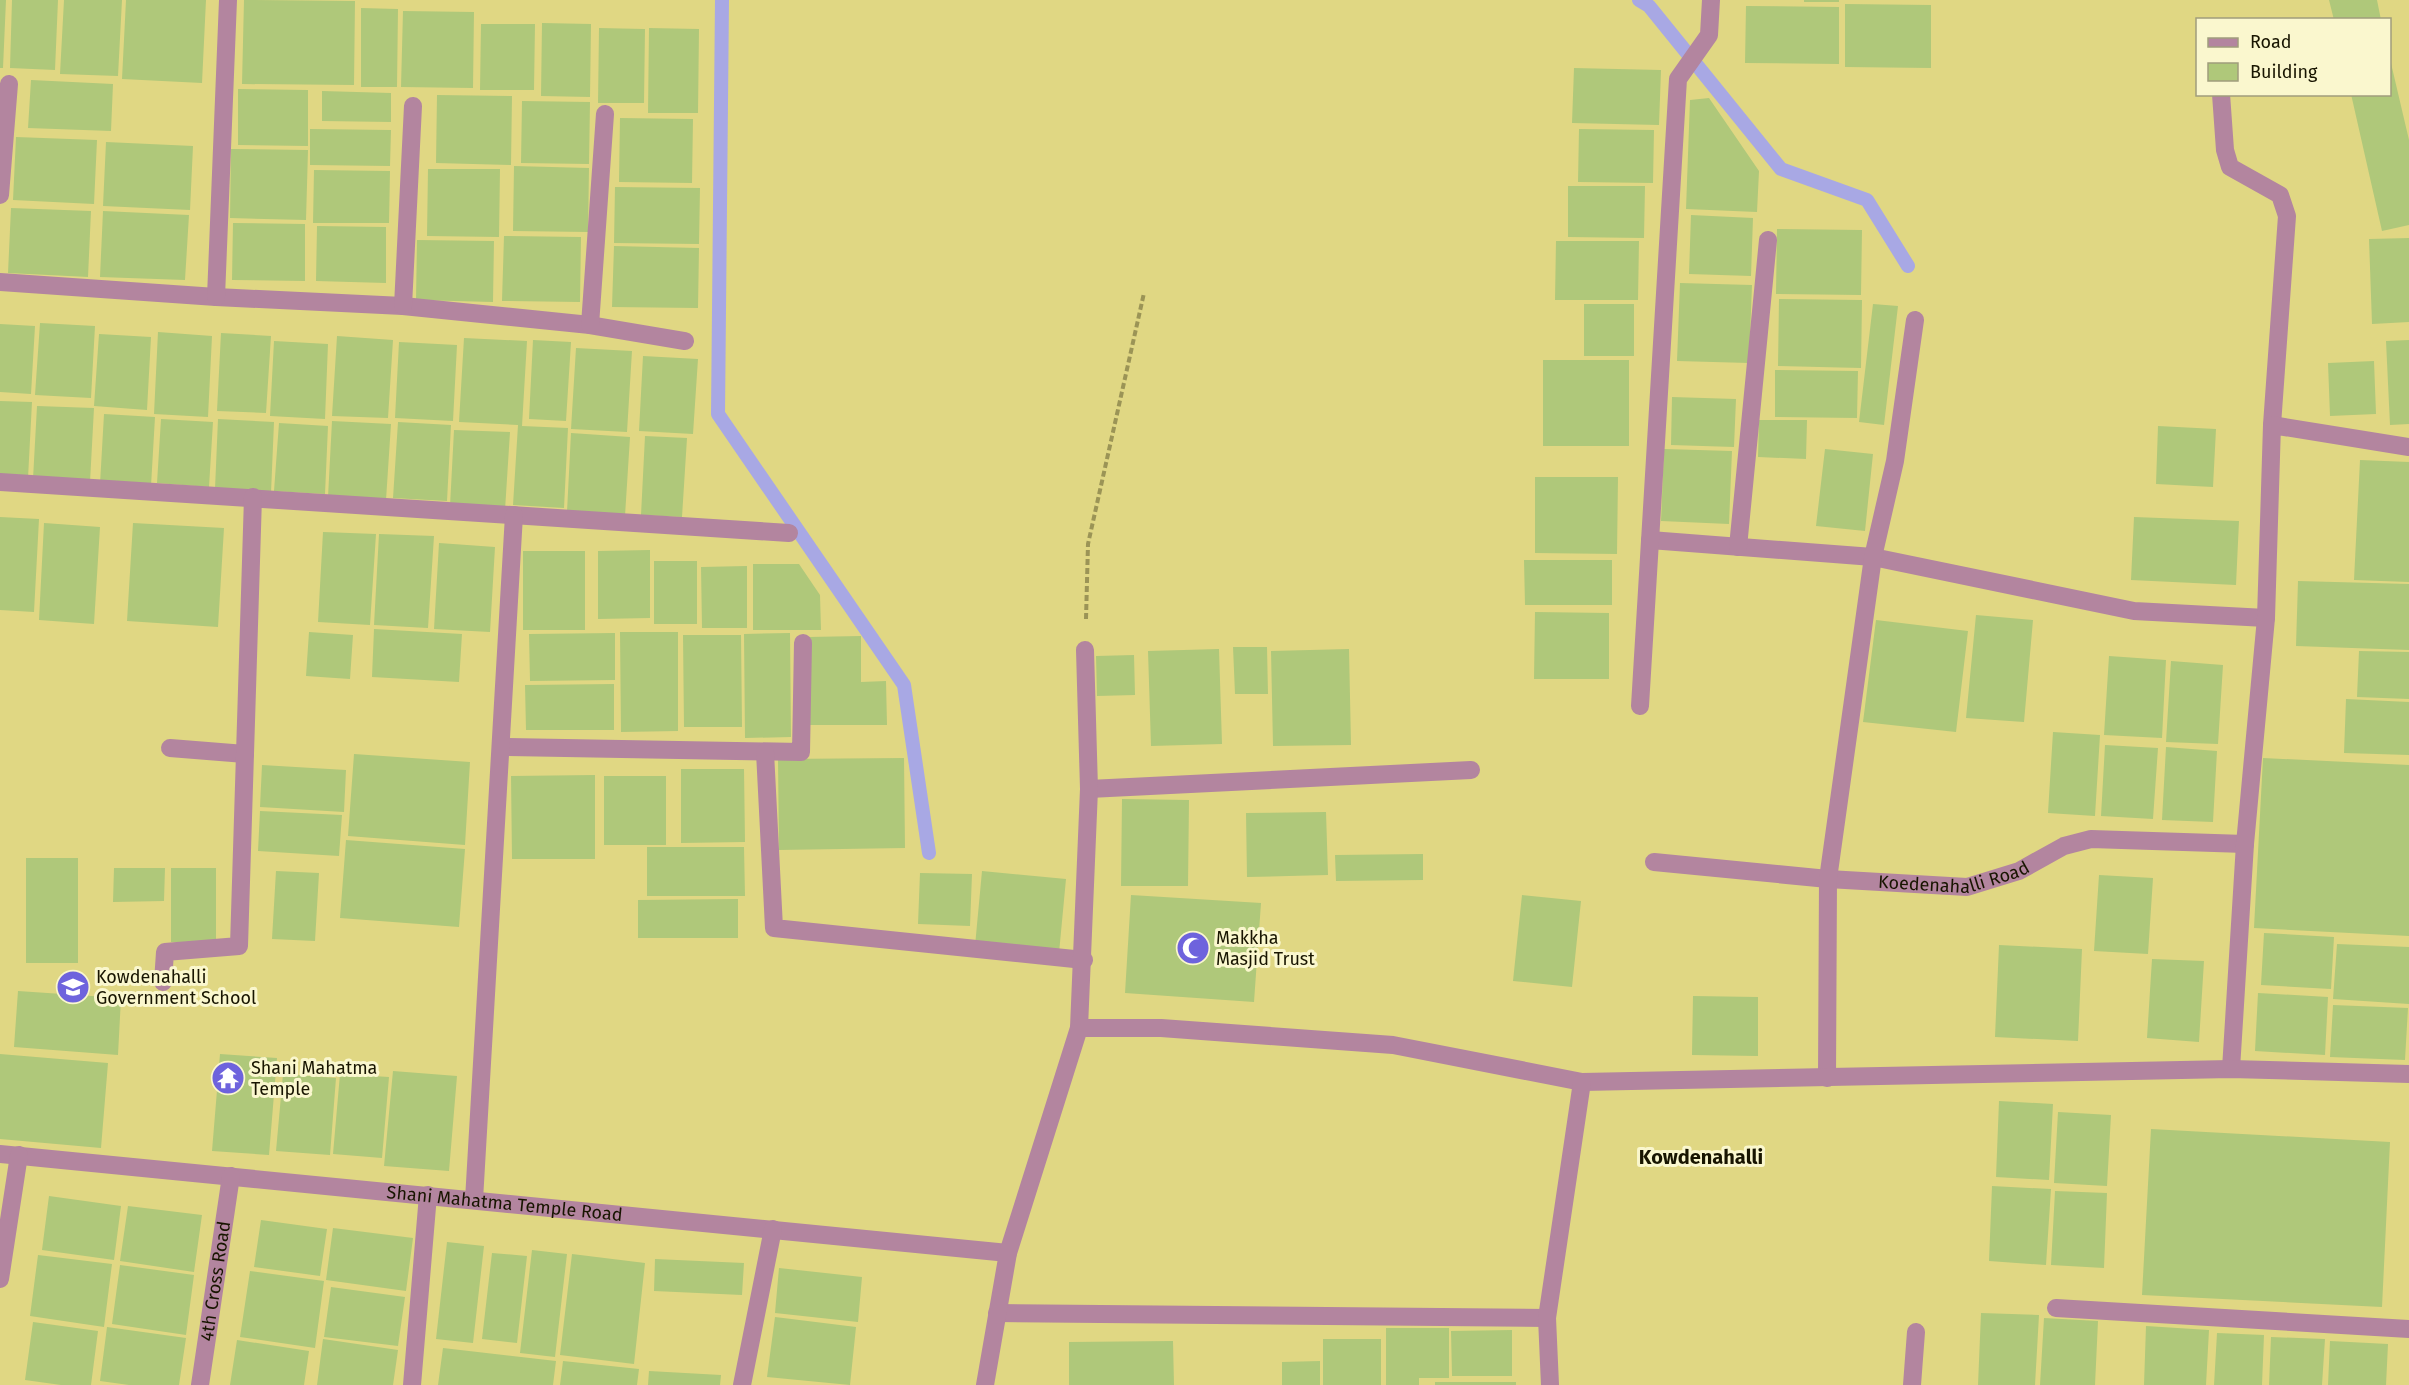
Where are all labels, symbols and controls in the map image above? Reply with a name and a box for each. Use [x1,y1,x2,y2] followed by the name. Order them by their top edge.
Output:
[2196,18,2391,96] legend
[2250,31,2292,53] text: Road
[2250,61,2318,83] text: Building
[1878,856,2033,898] street label: Koedenahalli Road
[1216,927,1315,970] place label: Makkha Masjid Trust
[1175,930,1211,966] mosque icon: Makkha Masjid Trust
[96,966,256,1009] place label: Kowdenahalli Government School
[55,969,91,1005] school or university icon: Kowdenahalli Government School
[251,1057,377,1100] place label: Shani Mahatma Temple
[210,1060,246,1096] temple icon: Shani Mahatma Temple
[1639,1145,1763,1169] district label: Kowdenahalli
[386,1181,624,1226] street label: Shani Mahatma Temple Road
[196,1220,235,1343] street label: 4th Cross Road

